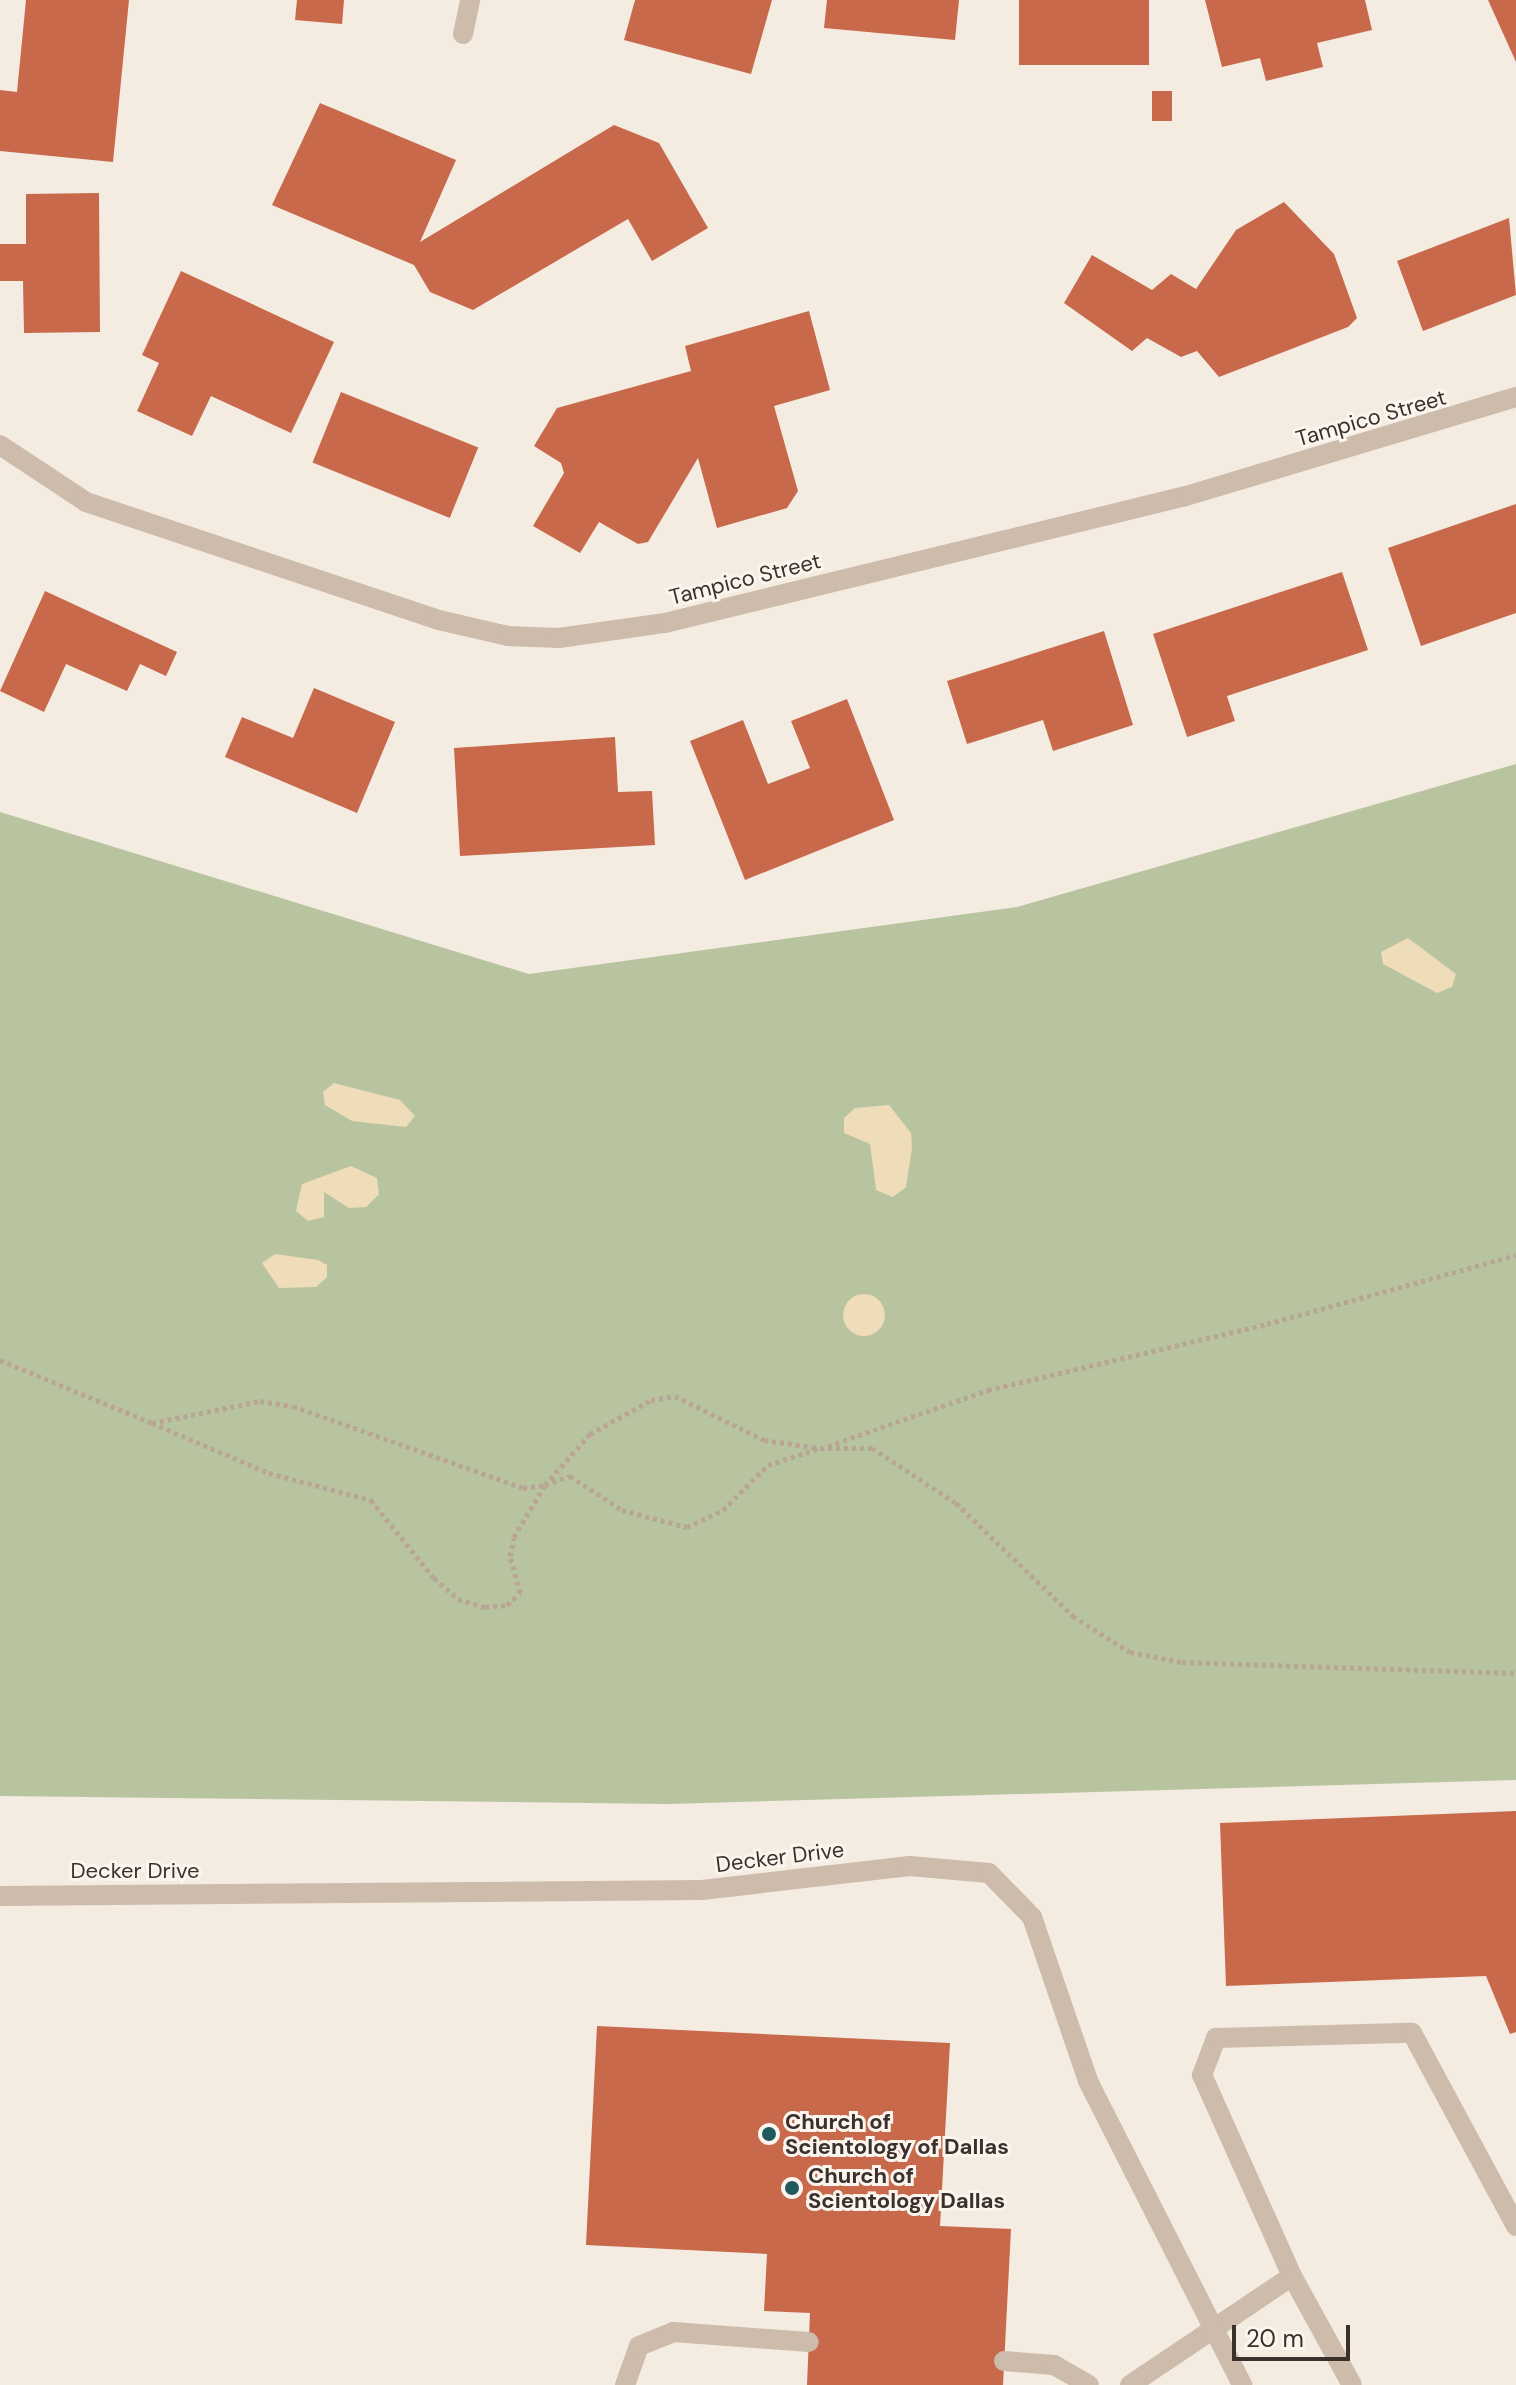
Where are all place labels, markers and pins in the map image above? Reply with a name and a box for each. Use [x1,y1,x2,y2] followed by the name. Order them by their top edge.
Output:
[785,2108,1009,2160] place label: Church of Scientology of Dallas
[760,2125,778,2143] marker: Church of Scientology of Dallas
[808,2162,1005,2214] place label: Church of Scientology Dallas
[783,2179,801,2197] marker: Church of Scientology Dallas

